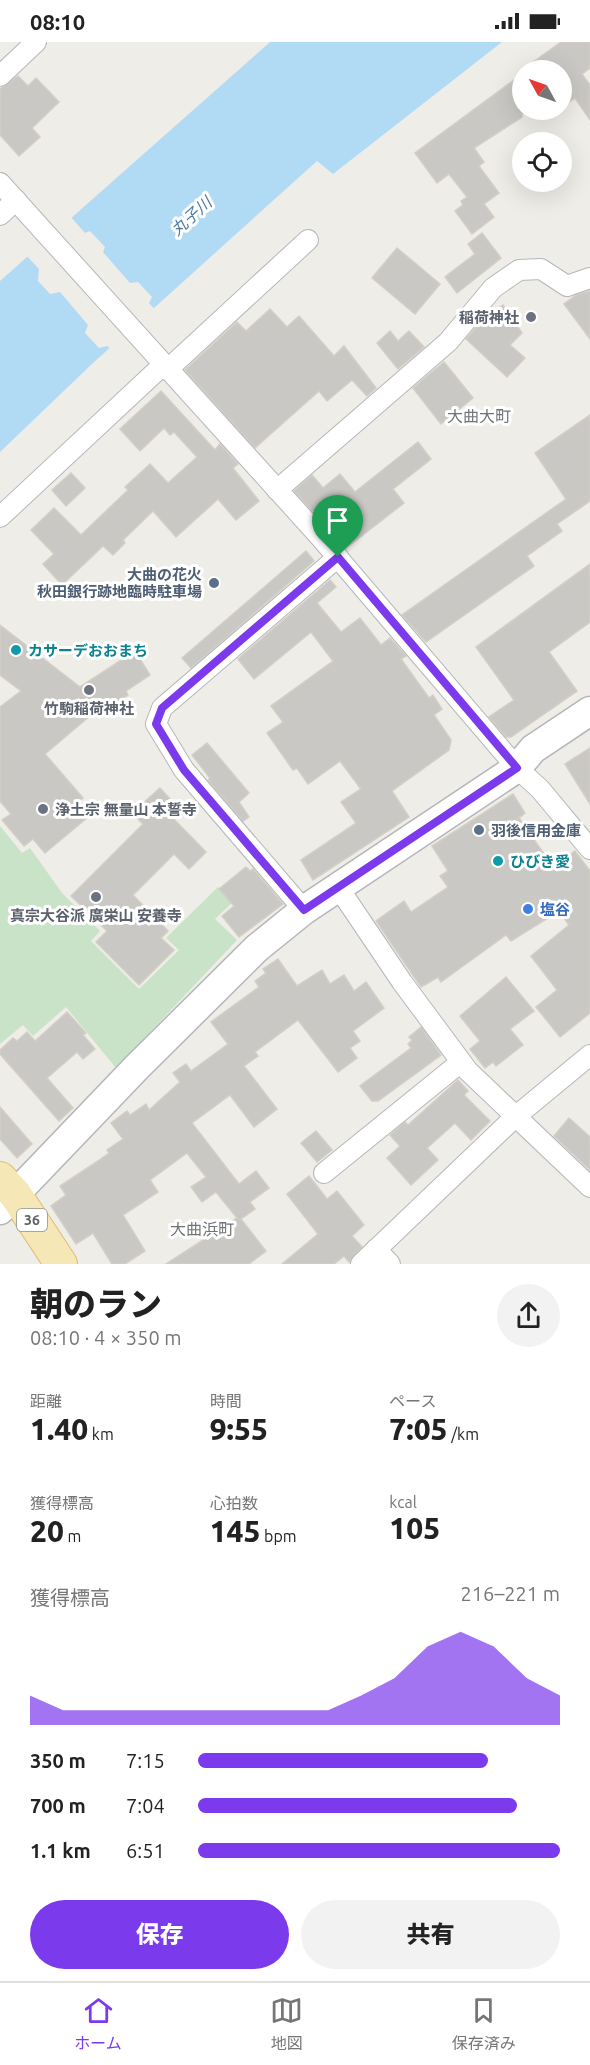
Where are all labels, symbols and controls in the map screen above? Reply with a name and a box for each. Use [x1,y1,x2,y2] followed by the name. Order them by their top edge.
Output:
[30,9,85,34] text: 08:10
[512,60,572,120] north arrow
[512,60,572,192] map controls
[512,132,572,192] button: locate
[167,192,216,239] water label: 丸子川
[459,309,519,326] place label: 稲荷神社
[524,310,538,324] marker: 稲荷神社
[447,407,511,425] district label: 大曲大町
[312,495,363,557] pin
[321,504,354,537] icon: arrive
[37,566,202,600] place label: 大曲の花火 秋田銀行跡地臨時駐車場
[207,576,221,590] marker: 大曲の花火 秋田銀行跡地臨時駐車場
[28,642,148,659] place label: カサーデおおまち
[9,643,23,657] marker: カサーデおおまち
[82,683,96,697] marker: 竹駒稲荷神社
[44,700,134,717] place label: 竹駒稲荷神社
[55,801,197,818] place label: 浄土宗 無量山 本誓寺
[36,802,50,816] marker: 浄土宗 無量山 本誓寺
[491,822,581,839] place label: 羽後信用金庫
[472,823,486,837] marker: 羽後信用金庫
[510,853,570,870] place label: ひびき愛
[491,854,505,868] marker: ひびき愛
[89,890,103,904] marker: 真宗大谷派 廣栄山 安養寺
[540,901,570,918] place label: 塩谷
[521,902,535,916] marker: 塩谷
[10,907,182,924] place label: 真宗大谷派 廣栄山 安養寺
[17,1209,47,1231] road number: 36
[170,1220,234,1238] district label: 大曲浜町
[497,1284,560,1347] button: share
[30,1285,162,1322] text: 朝のラン
[30,1326,182,1349] text: 08:10 · 4 × 350 m
[30,1392,62,1410] text: 距離
[210,1392,242,1410] text: 時間
[389,1392,437,1410] text: ペース
[30,1412,88,1446] text: 1.40
[210,1412,268,1446] text: 9:55
[389,1412,447,1446] text: 7:05
[88,1425,114,1443] text: km
[447,1425,479,1443] text: /km
[389,1493,417,1511] text: kcal
[30,1494,94,1512] text: 獲得標高
[210,1494,258,1512] text: 心拍数
[389,1511,440,1545] text: 105
[30,1514,64,1548] text: 20
[210,1514,260,1548] text: 145
[64,1527,81,1545] text: m
[260,1527,297,1545] text: bpm
[461,1582,560,1605] text: 216–221 m
[30,1586,110,1609] text: 獲得標高
[30,1749,86,1772] text: 350 m
[126,1749,165,1772] text: 7:15
[30,1794,86,1817] text: 700 m
[126,1794,165,1817] text: 7:04
[30,1839,91,1862] text: 1.1 km
[126,1839,165,1862] text: 6:51
[30,1900,289,1969] button: 保存
[301,1900,560,1969] button: 共有
[74,1994,122,2054] tab: ホーム
[270,1994,303,2054] tab: 地図
[452,1994,516,2054] tab: 保存済み

